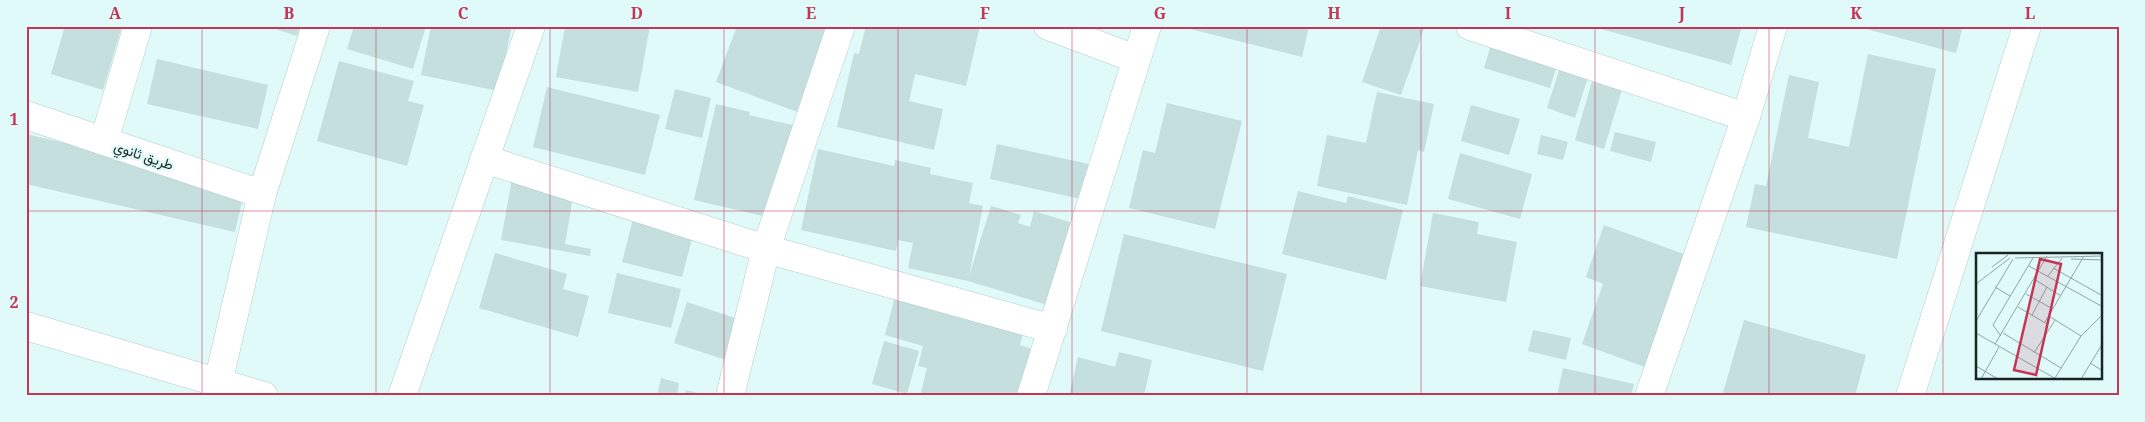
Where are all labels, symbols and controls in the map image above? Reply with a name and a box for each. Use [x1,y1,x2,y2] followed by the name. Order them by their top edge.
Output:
[109,2,122,24] text: A
[284,2,295,24] text: B
[458,2,469,24] text: C
[631,2,643,24] text: D
[806,2,816,24] text: E
[980,2,990,24] text: F
[1154,2,1166,24] text: G
[1327,2,1341,24] text: H
[1505,2,1511,24] text: I
[1678,2,1686,24] text: J
[1850,2,1862,24] text: K
[2025,2,2035,24] text: L
[9,108,19,130] text: 1
[111,136,176,177] street label: طريق ثانوي
[1976,253,2102,380] inset map
[9,291,19,313] text: 2

